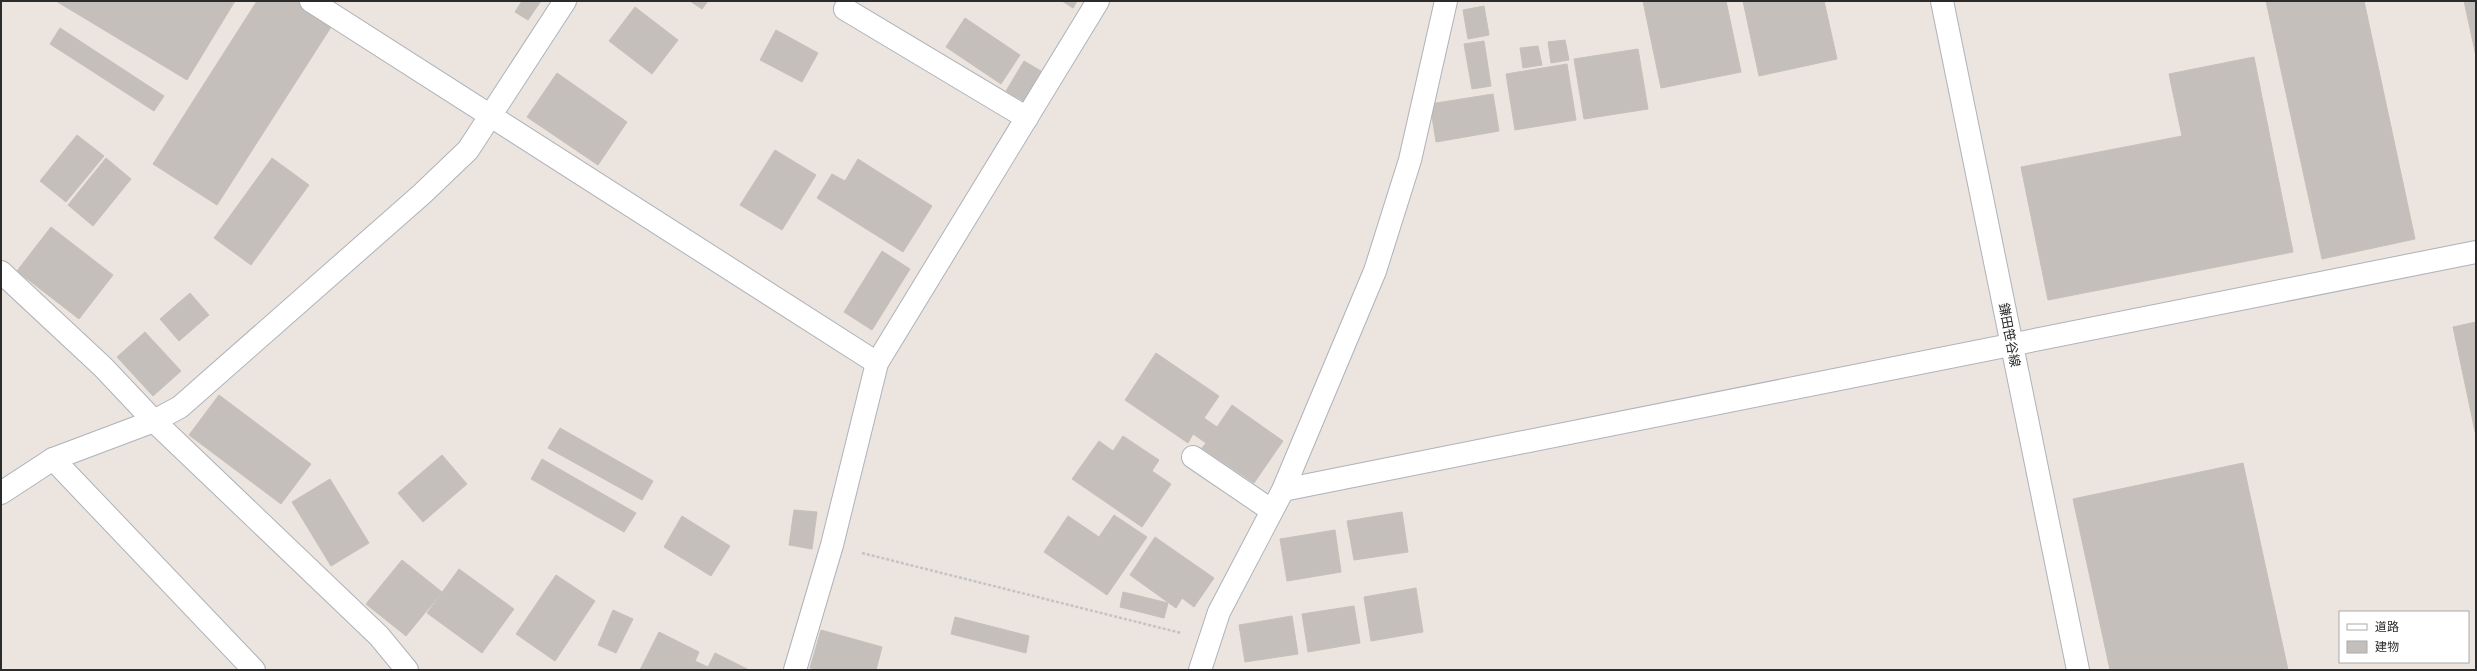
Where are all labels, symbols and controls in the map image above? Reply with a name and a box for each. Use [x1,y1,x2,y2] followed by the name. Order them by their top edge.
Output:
[1996,302,2024,368] street label: 鎌田笹谷線
[2339,611,2469,663] legend
[2375,619,2399,634] text: 道路
[2375,639,2399,654] text: 建物

